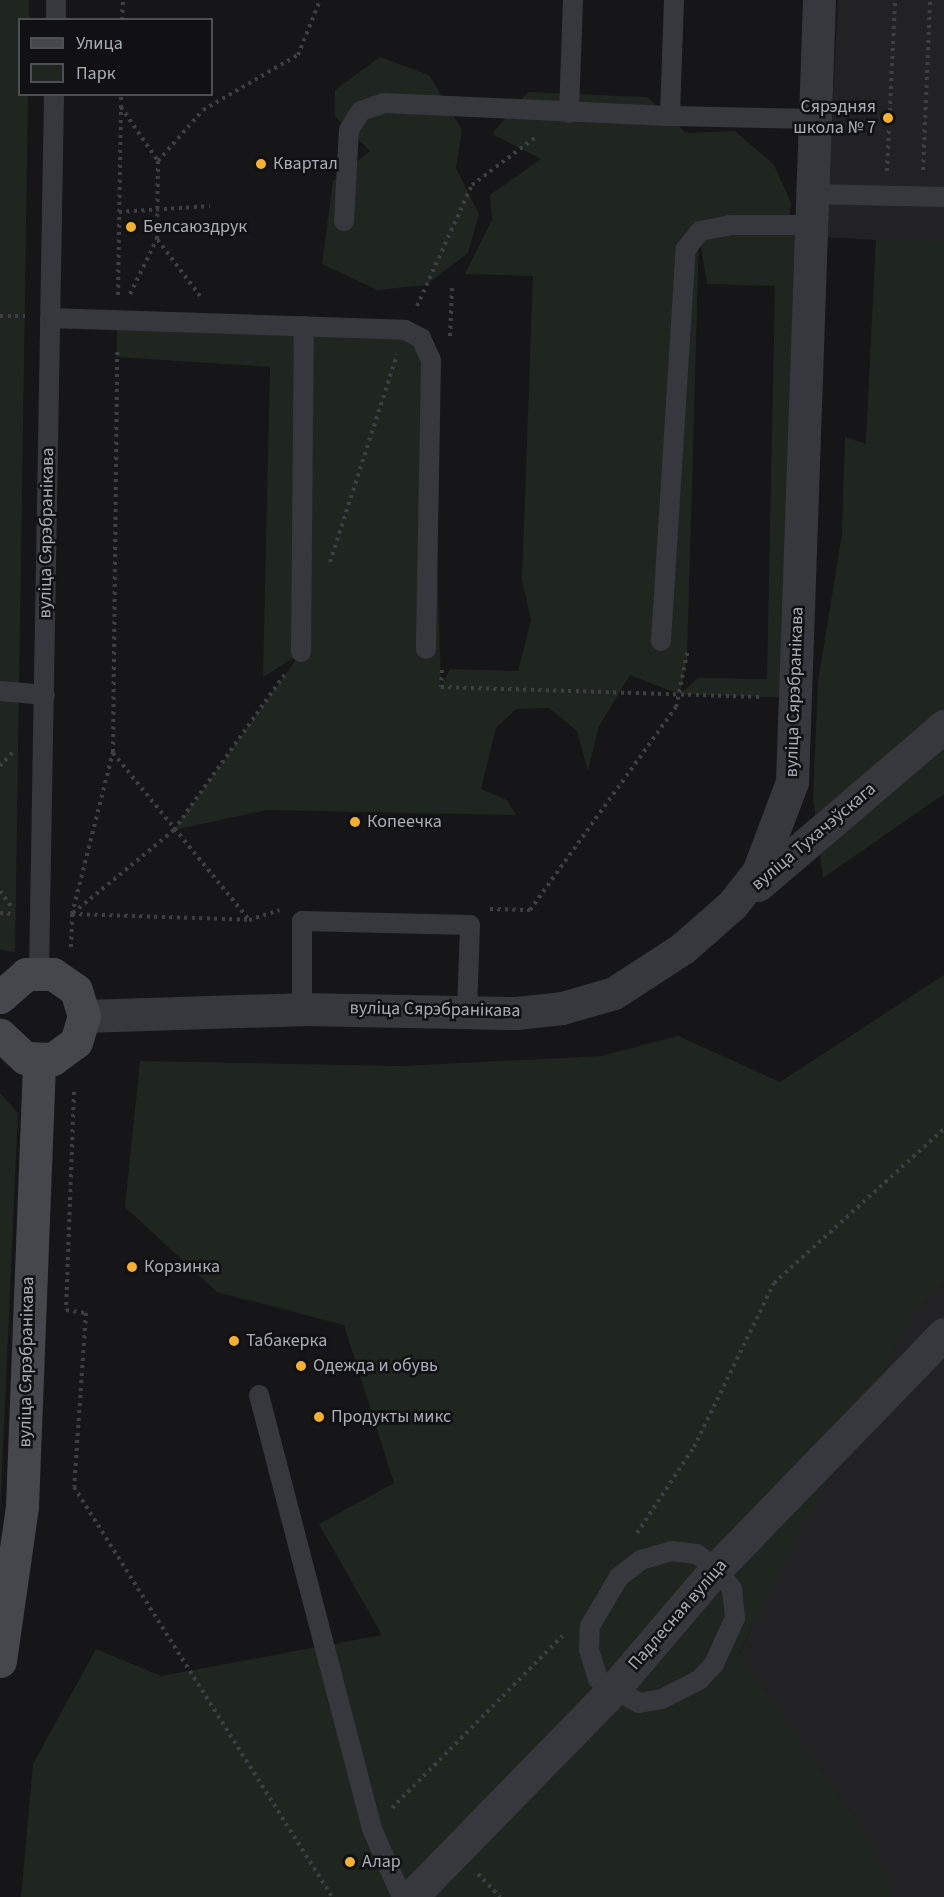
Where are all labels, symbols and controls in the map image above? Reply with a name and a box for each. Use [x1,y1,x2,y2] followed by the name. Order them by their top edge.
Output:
[18,18,213,96] legend
[76,31,123,56] text: Улица
[76,61,116,86] text: Парк
[793,97,876,140] place label: Сярэдняя школа № 7
[881,111,895,125] marker: Сярэдняя школа № 7
[273,153,338,175] place label: Квартал
[254,157,268,171] marker: Квартал
[143,216,247,238] place label: Белсаюздрук
[124,220,138,234] marker: Белсаюздрук
[35,447,59,619] street label: вуліца Сярэбранікава
[781,606,809,778] street label: вуліца Сярэбранікава
[747,779,881,895] street label: вуліца Тухачэўскага
[367,811,442,833] place label: Копеечка
[348,815,362,829] marker: Копеечка
[349,998,521,1022] street label: вуліца Сярэбранікава
[144,1256,220,1278] place label: Корзинка
[125,1260,139,1274] marker: Корзинка
[15,1276,39,1448] street label: вуліца Сярэбранікава
[246,1330,327,1352] place label: Табакерка
[227,1334,241,1348] marker: Табакерка
[313,1355,438,1377] place label: Одежда и обувь
[294,1359,308,1373] marker: Одежда и обувь
[331,1406,451,1428] place label: Продукты микс
[312,1410,326,1424] marker: Продукты микс
[624,1555,732,1675] street label: Падлесная вуліца
[362,1851,401,1873] place label: Алар
[343,1855,357,1869] marker: Алар

